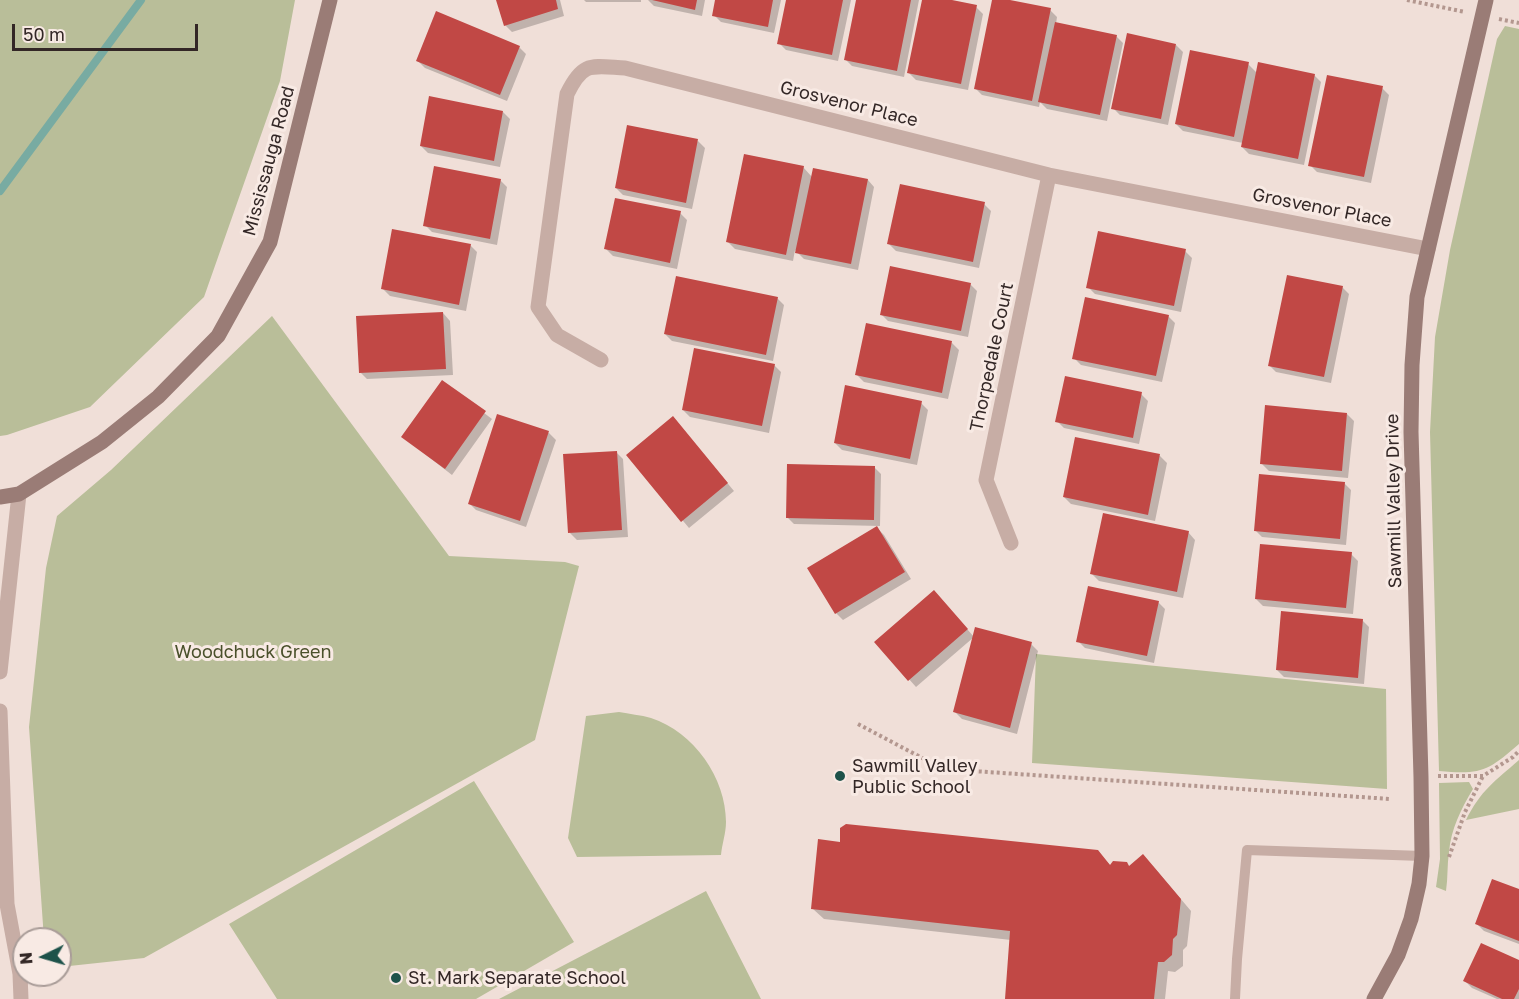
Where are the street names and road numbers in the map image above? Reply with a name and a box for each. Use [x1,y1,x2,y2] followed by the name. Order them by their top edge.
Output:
[778,76,920,132] street label: Grosvenor Place
[239,84,299,238] street label: Mississauga Road
[1251,184,1393,232] street label: Grosvenor Place
[966,280,1018,434] street label: Thorpedale Court
[1382,414,1406,588] street label: Sawmill Valley Drive

